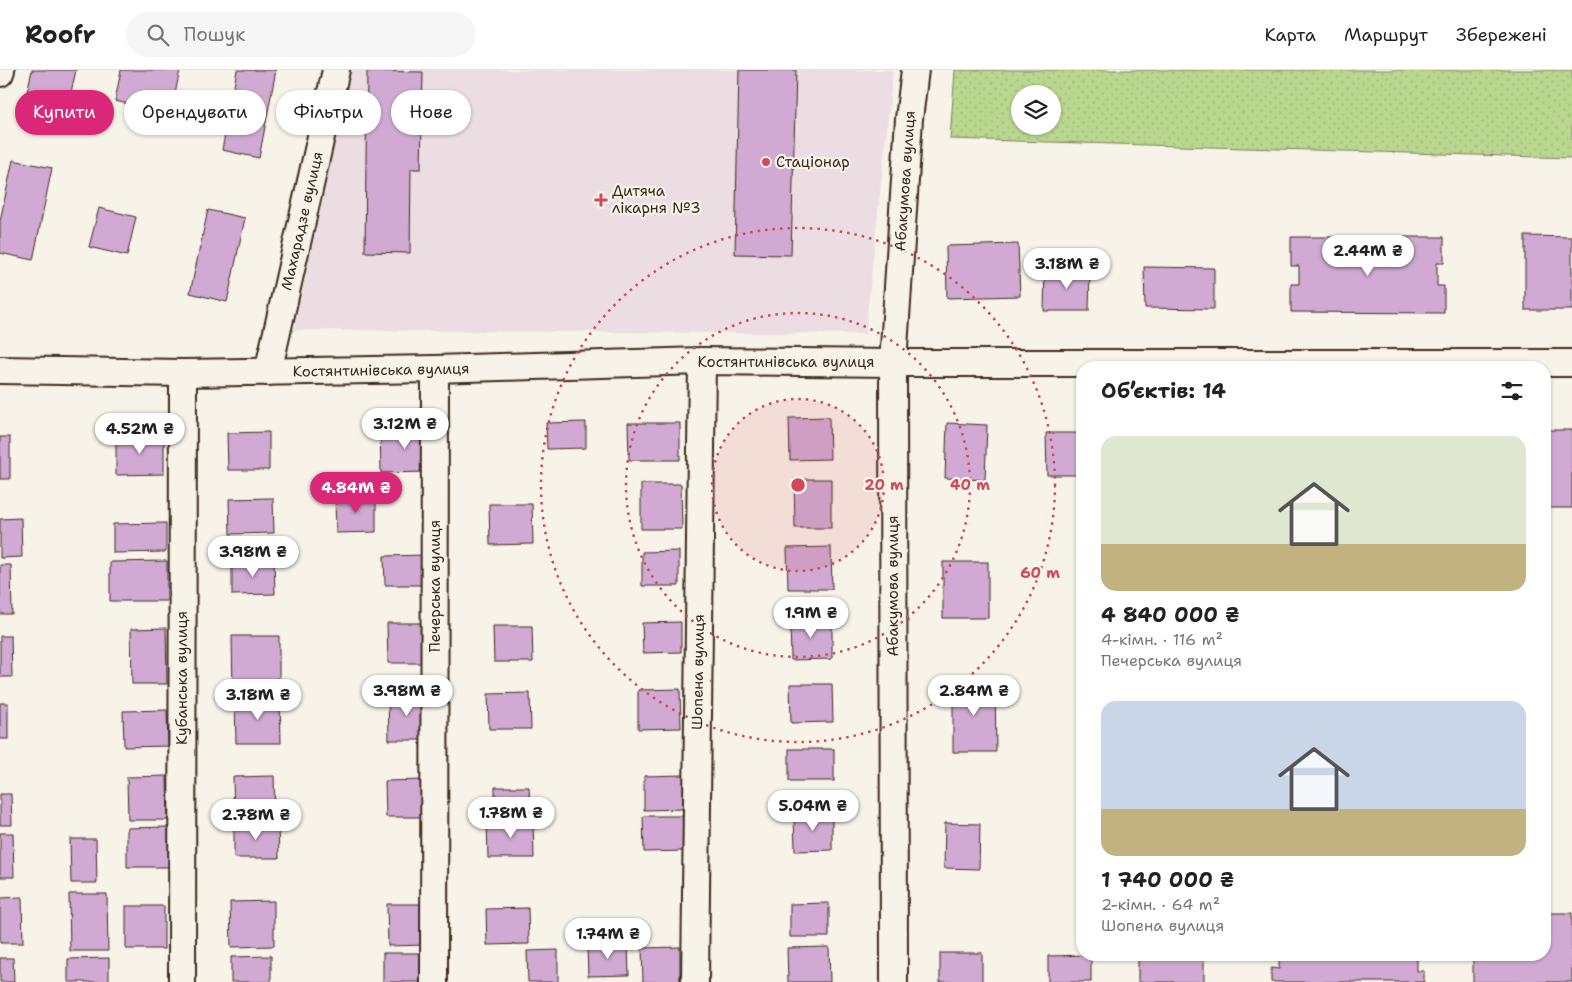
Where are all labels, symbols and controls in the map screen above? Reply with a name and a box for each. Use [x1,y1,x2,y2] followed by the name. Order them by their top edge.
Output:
[126,12,476,57] search box
[25,19,96,51] text: Roofr
[144,21,172,49] icon: search
[184,22,245,47] text: Пошук
[1264,23,1316,47] text: Карта
[1344,23,1428,47] text: Маршрут
[1456,23,1547,47] text: Збережені
[1011,85,1061,135] map controls
[1011,85,1061,135] button: layers
[15,90,114,135] chip: Купити
[124,90,266,135] chip: Орендувати
[276,90,381,135] chip: Фільтри
[391,90,471,135] chip: Нове
[890,110,920,252] street label: Абакумова вулиця
[276,150,328,292] street label: Махарадзе вулиця
[776,152,850,172] place label: Стаціонар
[760,156,772,168] marker: Стаціонар
[612,181,701,218] place label: Дитяча лікарня №3
[594,193,608,207] marker: Дитяча лікарня №3
[1322,234,1414,277] pin: 2.44M ₴
[1333,240,1403,261] text: 2.44M ₴
[1021,248,1113,290] pin: 3.18M ₴
[1034,253,1100,274] text: 3.18M ₴
[698,352,874,372] street label: Костянтинівська вулиця
[292,358,470,382] street label: Костянтинівська вулиця
[1101,377,1226,405] text: Об’єктів: 14
[1498,377,1526,405] icon: filters
[359,408,451,450] pin: 3.12M ₴
[94,412,186,455] pin: 4.52M ₴
[373,413,437,434] text: 3.12M ₴
[106,418,174,439] text: 4.52M ₴
[1269,469,1359,559] icon: home
[310,472,402,514] pin: 4.84M ₴
[864,475,904,495] text: 20 m
[950,475,990,495] text: 40 m
[789,476,807,494] centre of rings
[321,477,391,498] text: 4.84M ₴
[883,515,903,657] street label: Абакумова вулиця
[425,520,445,652] street label: Печерська вулиця
[207,536,299,578] pin: 3.98M ₴
[219,541,287,562] text: 3.98M ₴
[1020,563,1060,583] text: 60 m
[770,596,852,639] pin: 1.9M ₴
[1101,601,1240,629] text: 4 840 000 ₴
[784,602,838,623] text: 1.9M ₴
[172,611,192,745] street label: Кубанська вулиця
[687,614,709,730] street label: Шопена вулиця
[1101,629,1223,650] text: 4-кімн. · 116 m²
[1101,650,1242,671] text: Печерська вулиця
[361,674,453,717] pin: 3.98M ₴
[928,674,1020,717] pin: 2.84M ₴
[212,678,304,721] pin: 3.18M ₴
[373,680,441,701] text: 3.98M ₴
[939,680,1009,701] text: 2.84M ₴
[225,684,291,705] text: 3.18M ₴
[1269,734,1359,824] icon: home
[767,790,859,832] pin: 5.04M ₴
[779,795,847,816] text: 5.04M ₴
[465,796,557,839] pin: 1.78M ₴
[210,798,302,841] pin: 2.78M ₴
[479,802,543,823] text: 1.78M ₴
[221,804,291,825] text: 2.78M ₴
[1101,866,1234,894] text: 1 740 000 ₴
[1101,894,1220,915] text: 2-кімн. · 64 m²
[1101,915,1224,936] text: Шопена вулиця
[562,918,654,960] pin: 1.74M ₴
[576,923,640,944] text: 1.74M ₴

